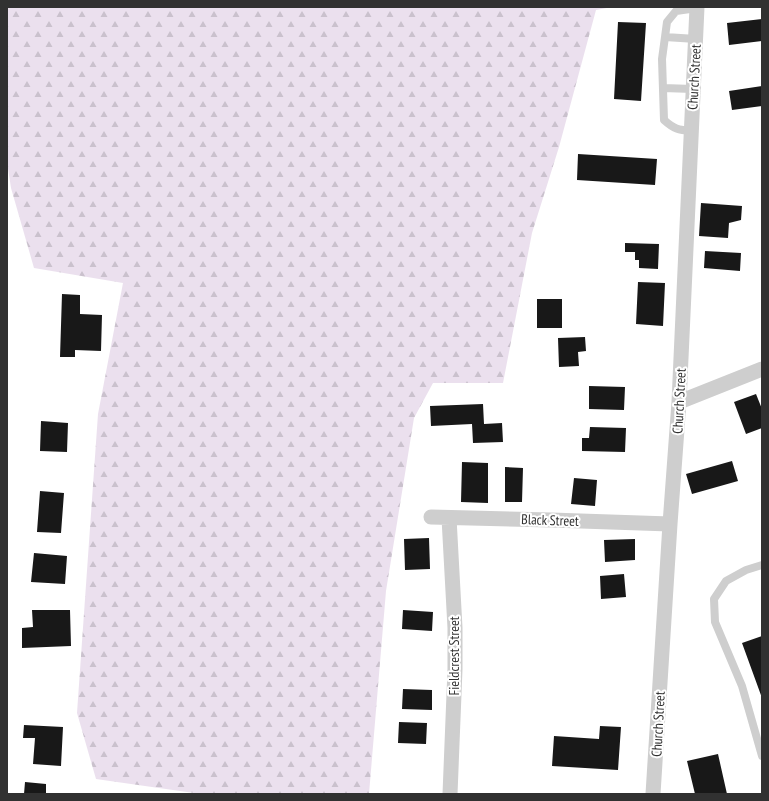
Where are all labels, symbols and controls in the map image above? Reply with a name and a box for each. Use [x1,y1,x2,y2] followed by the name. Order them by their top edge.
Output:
[683,44,705,110] street label: Church Street
[668,368,690,434] street label: Church Street
[521,510,579,530] street label: Black Street
[445,616,463,696] street label: Fieldcrest Street
[647,691,669,757] street label: Church Street

